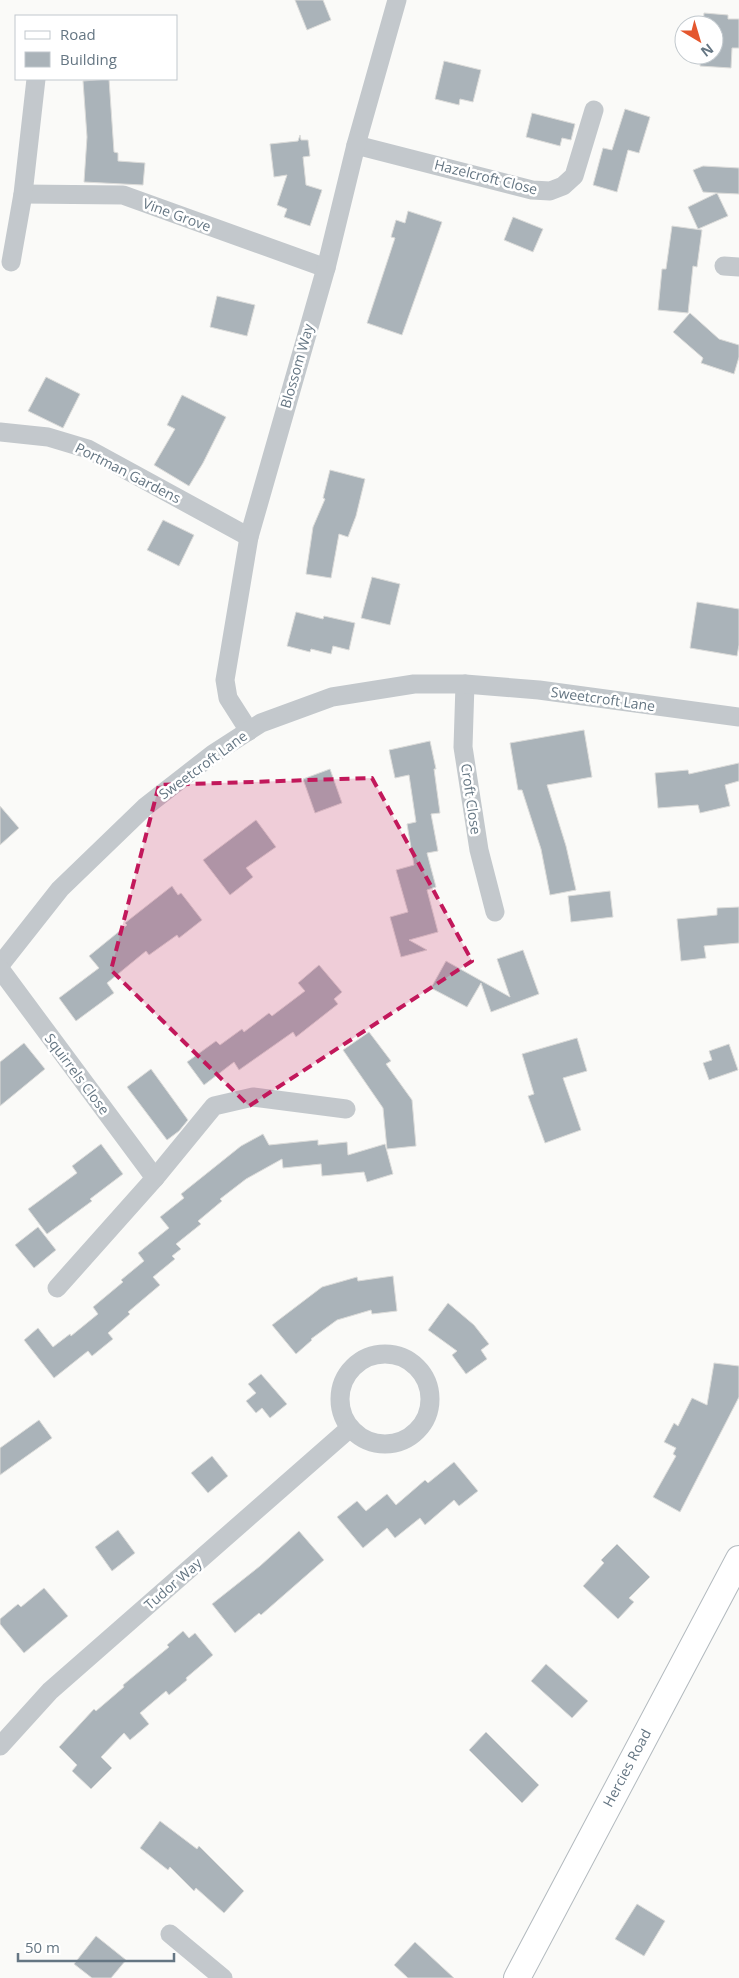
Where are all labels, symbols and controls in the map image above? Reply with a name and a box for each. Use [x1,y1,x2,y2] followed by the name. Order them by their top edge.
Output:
[15,15,178,80] legend
[674,15,724,65] north arrow
[60,24,96,44] text: Road
[697,40,718,62] text: N
[60,49,117,69] text: Building
[433,155,540,199] street label: Hazelcroft Close
[140,193,214,236] street label: Vine Grove
[275,320,318,410] street label: Blossom Way
[72,438,184,507] street label: Portman Gardens
[550,682,656,715] street label: Sweetcroft Lane
[155,726,251,803] street label: Sweetcroft Lane
[457,762,486,836] street label: Croft Close
[41,1029,114,1118] street label: Squirrels Close
[140,1553,206,1614] street label: Tudor Way
[598,1725,655,1810] street label: Hercies Road
[18,1930,174,1962] scale bar
[25,1937,60,1957] text: 50 m

